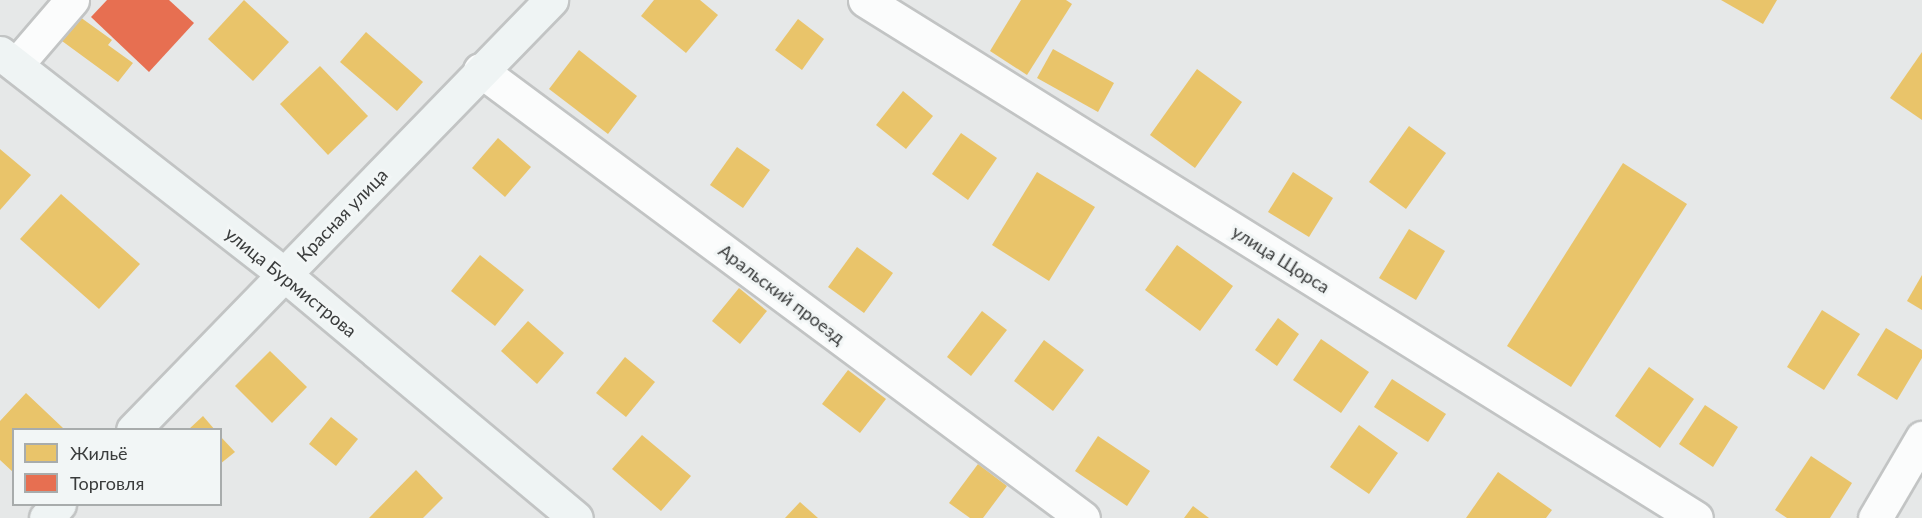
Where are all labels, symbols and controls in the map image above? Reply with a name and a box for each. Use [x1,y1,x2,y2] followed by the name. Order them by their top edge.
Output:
[292,164,392,266] street label: Красная улица
[1228,220,1334,298] street label: улица Щорса
[221,222,361,342] street label: улица Бурмистрова
[715,239,849,349] street label: Аральский проезд
[12,428,222,506] legend
[70,442,128,464] text: Жильё
[70,472,144,494] text: Торговля

